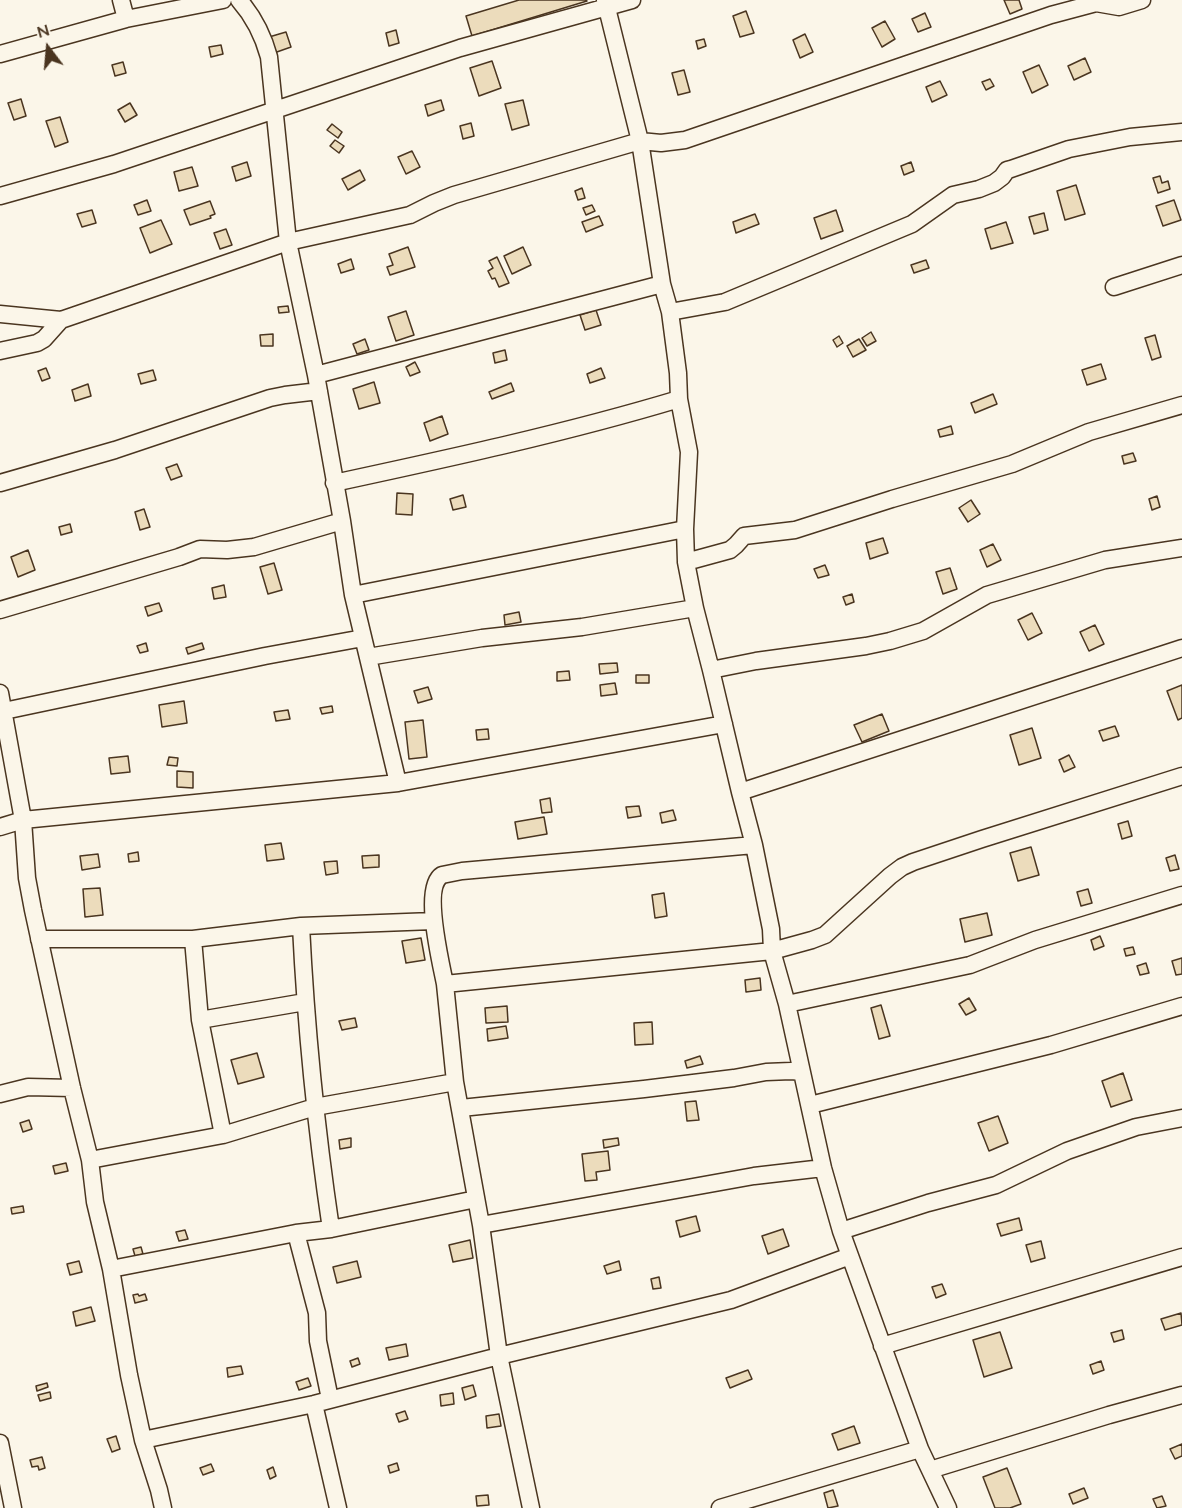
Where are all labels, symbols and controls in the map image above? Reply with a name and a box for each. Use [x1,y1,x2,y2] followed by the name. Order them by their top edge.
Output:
[18,18,78,78] north arrow
[34,19,52,42] text: N

